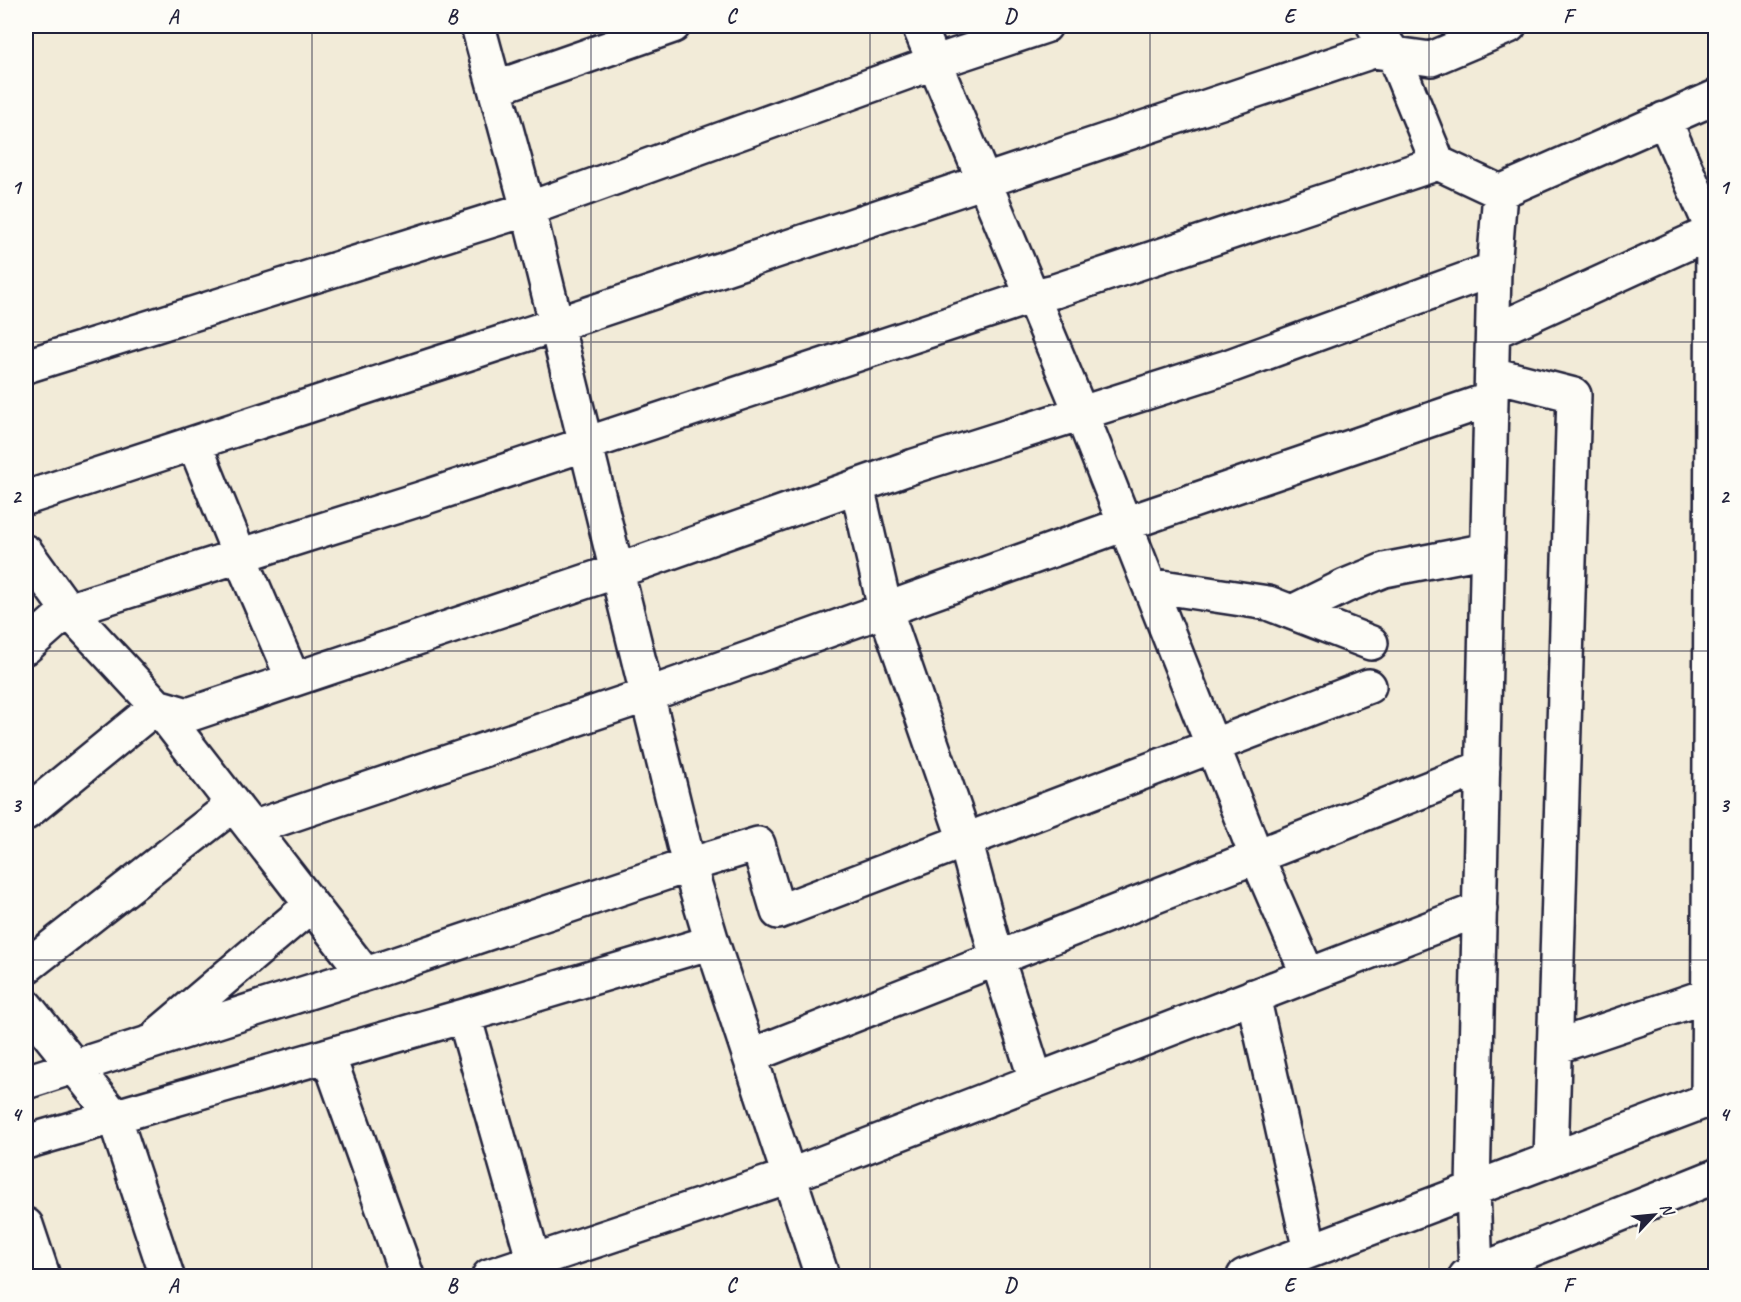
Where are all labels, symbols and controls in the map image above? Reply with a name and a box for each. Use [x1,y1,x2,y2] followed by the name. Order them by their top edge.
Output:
[168,4,180,29] text: A
[447,4,459,29] text: B
[726,4,738,29] text: C
[1004,4,1018,29] text: D
[1284,4,1298,29] text: E
[1563,4,1577,29] text: F
[12,175,23,200] text: 1
[1720,175,1731,200] text: 1
[12,484,23,509] text: 2
[1720,484,1731,509] text: 2
[12,793,23,818] text: 3
[1720,793,1731,818] text: 3
[12,1102,24,1127] text: 4
[1720,1102,1732,1127] text: 4
[1624,1185,1684,1245] north arrow
[1655,1200,1679,1220] text: N
[168,1273,180,1298] text: A
[447,1273,459,1298] text: B
[726,1273,738,1298] text: C
[1004,1273,1018,1298] text: D
[1284,1273,1298,1298] text: E
[1563,1273,1577,1298] text: F

